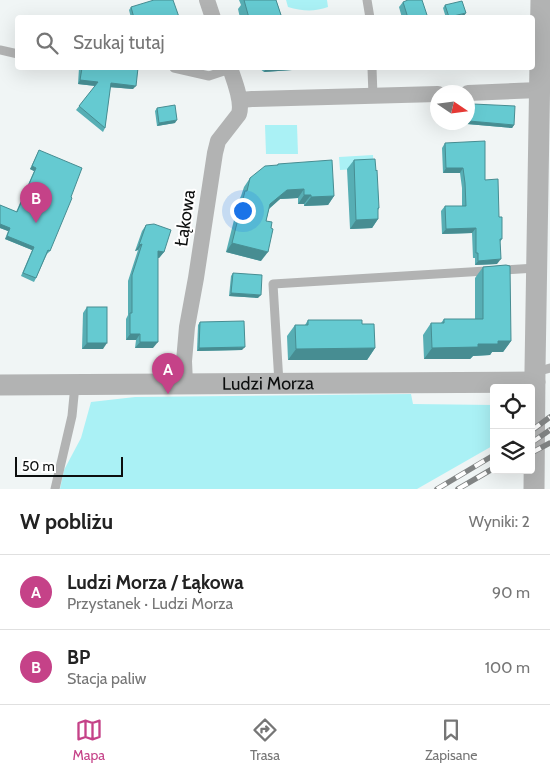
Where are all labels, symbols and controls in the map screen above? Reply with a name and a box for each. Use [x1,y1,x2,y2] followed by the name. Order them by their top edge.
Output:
[15,15,535,70] search box
[33,29,61,57] icon: search
[73,31,165,54] text: Szukaj tutaj
[430,85,475,130] north arrow
[20,182,52,223] pin: B
[170,188,200,248] street label: Łąkowa
[230,198,256,224] your location
[152,353,184,394] pin: A
[222,372,314,395] street label: Ludzi Morza
[490,384,535,474] map controls
[490,384,535,429] button: locate
[490,429,535,474] button: layers
[15,454,122,477] scale bar
[22,457,55,475] text: 50 m
[20,509,113,534] text: W pobliżu
[469,512,530,531] text: Wyniki: 2
[67,571,244,594] text: Ludzi Morza / Łąkowa
[31,583,41,602] text: A
[492,583,530,602] text: 90 m
[67,594,233,613] text: Przystanek · Ludzi Morza
[67,646,90,669] text: BP
[31,658,41,677] text: B
[485,658,530,677] text: 100 m
[67,669,146,688] text: Stacja paliw
[73,716,105,764] tab: Mapa
[250,716,280,764] tab: Trasa
[425,716,477,764] tab: Zapisane

